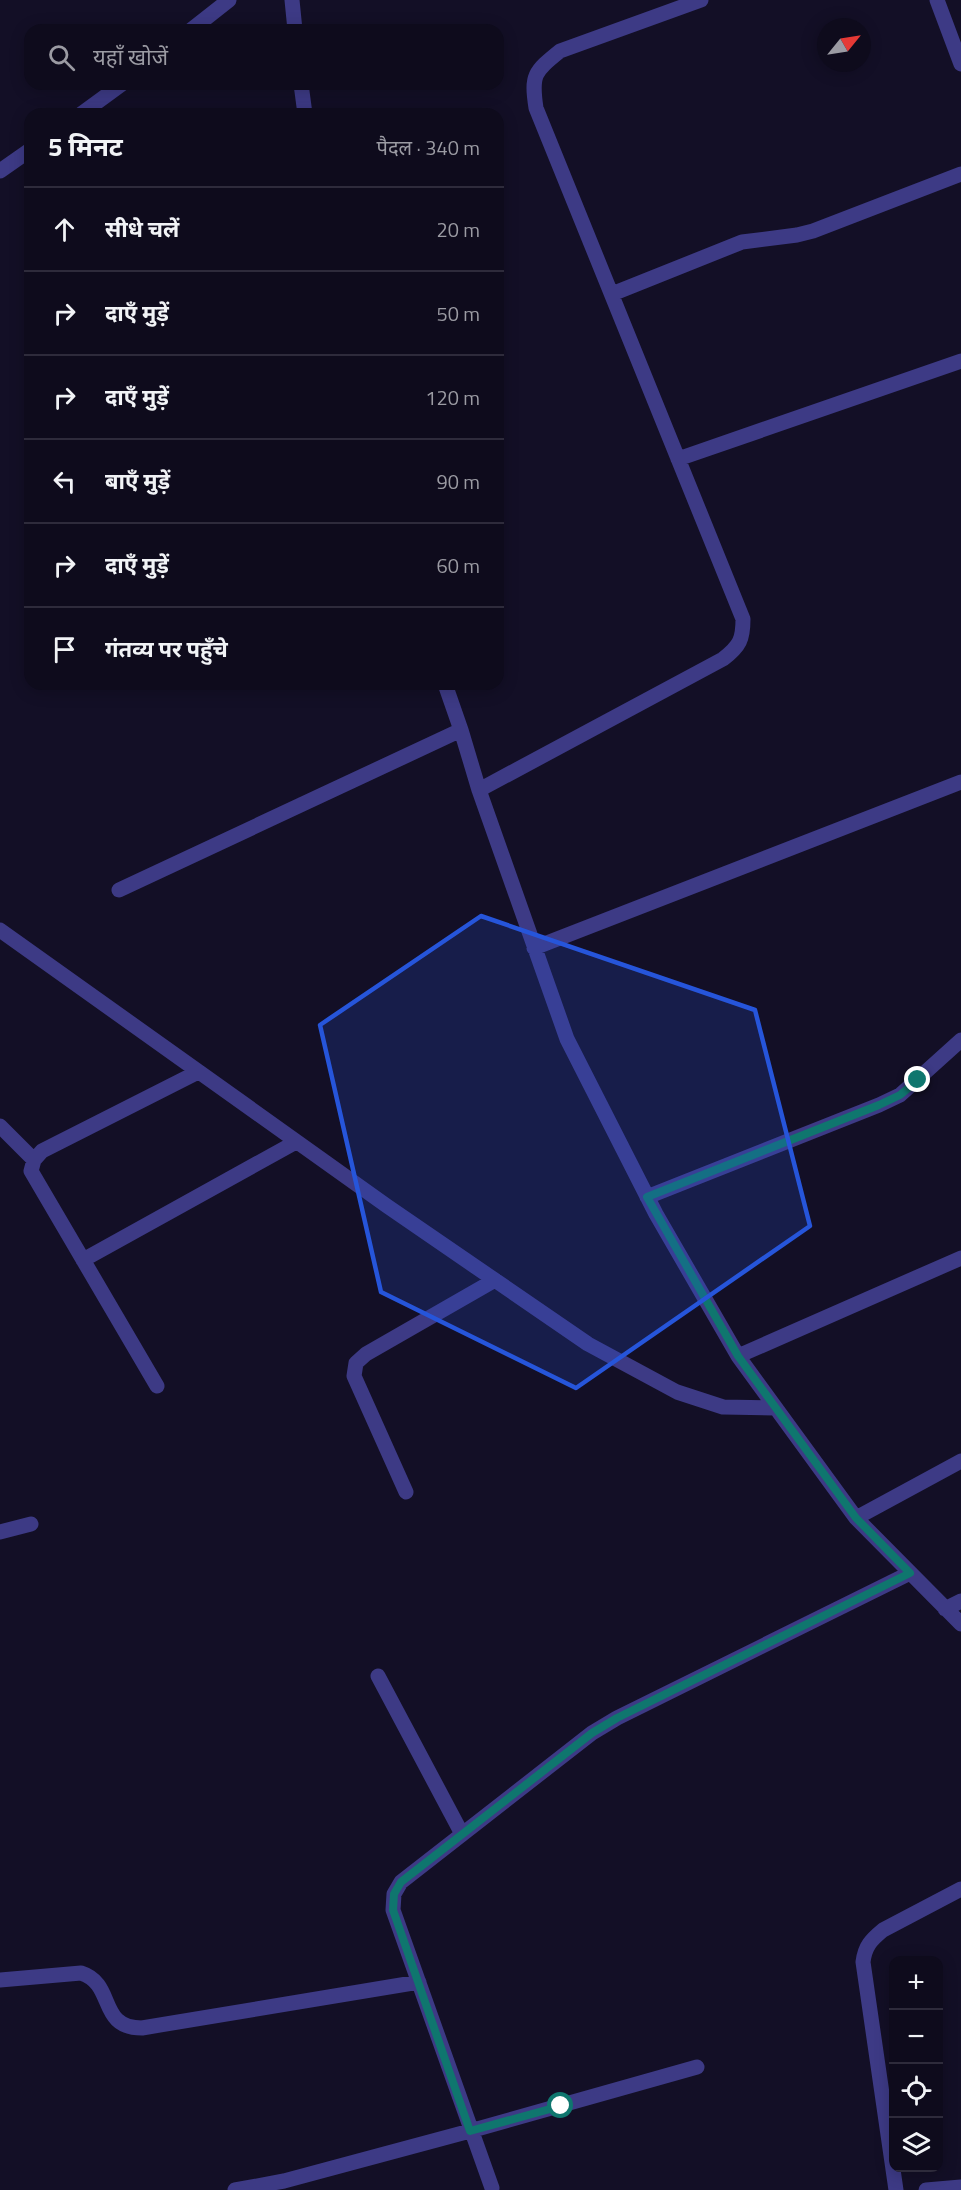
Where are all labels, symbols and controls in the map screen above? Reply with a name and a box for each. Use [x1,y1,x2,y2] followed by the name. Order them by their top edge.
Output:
[817,18,871,72] north arrow
[24,24,504,90] search box
[93,40,168,74] text: यहाँ खोजें
[45,41,78,74] icon: search
[48,127,123,166] text: 5 मिनट
[377,132,480,163] text: पैदल · 340 m
[105,212,179,246] text: सीधे चलें
[48,213,81,246] icon: ahead
[436,214,480,245] text: 20 m
[105,296,169,330] text: दाएँ मुड़ें
[48,297,81,330] icon: right
[436,298,480,329] text: 50 m
[105,380,169,414] text: दाएँ मुड़ें
[48,381,81,414] icon: right
[425,382,480,413] text: 120 m
[105,464,170,498] text: बाएँ मुड़ें
[48,465,81,498] icon: left
[436,466,480,497] text: 90 m
[105,548,169,582] text: दाएँ मुड़ें
[48,549,81,582] icon: right
[436,550,480,581] text: 60 m
[105,632,228,666] text: गंतव्य पर पहुँचे
[48,633,81,666] icon: arrive
[904,1066,930,1092] route end
[889,1956,943,2172] map controls
[889,1956,943,2010] button: +
[889,2010,943,2064] button: −
[889,2064,943,2118] button: locate
[547,2092,573,2118] route start
[889,2118,943,2172] button: layers

